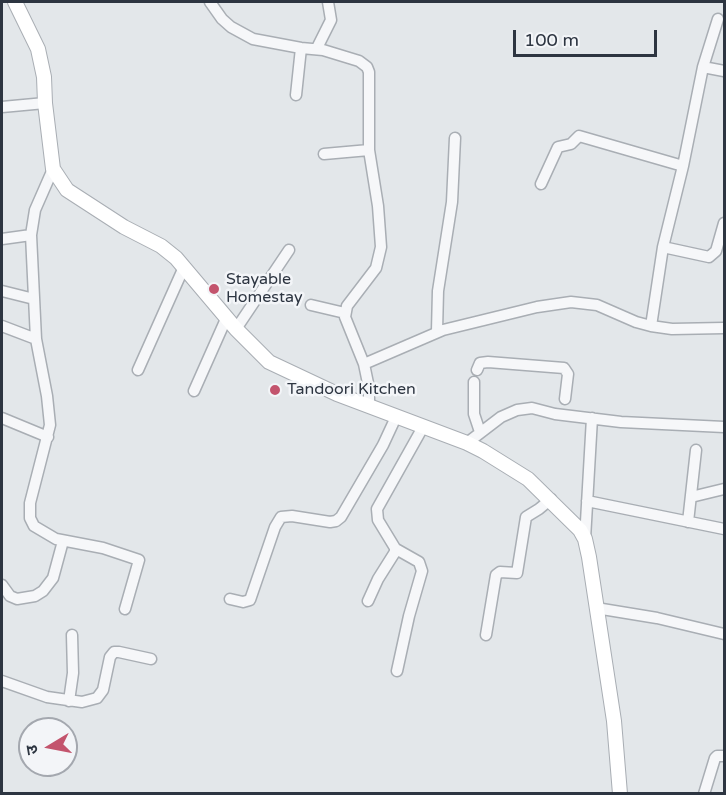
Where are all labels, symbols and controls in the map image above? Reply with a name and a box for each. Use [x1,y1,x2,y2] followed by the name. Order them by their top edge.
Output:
[516,18,660,56] scale bar
[524,29,579,51] text: 100 m
[226,270,302,308] place label: Stayable Homestay
[207,282,221,296] marker: Stayable Homestay
[287,380,416,400] place label: Tandoori Kitchen
[268,383,282,397] marker: Tandoori Kitchen
[18,717,78,777] north arrow
[22,743,43,756] text: उ

